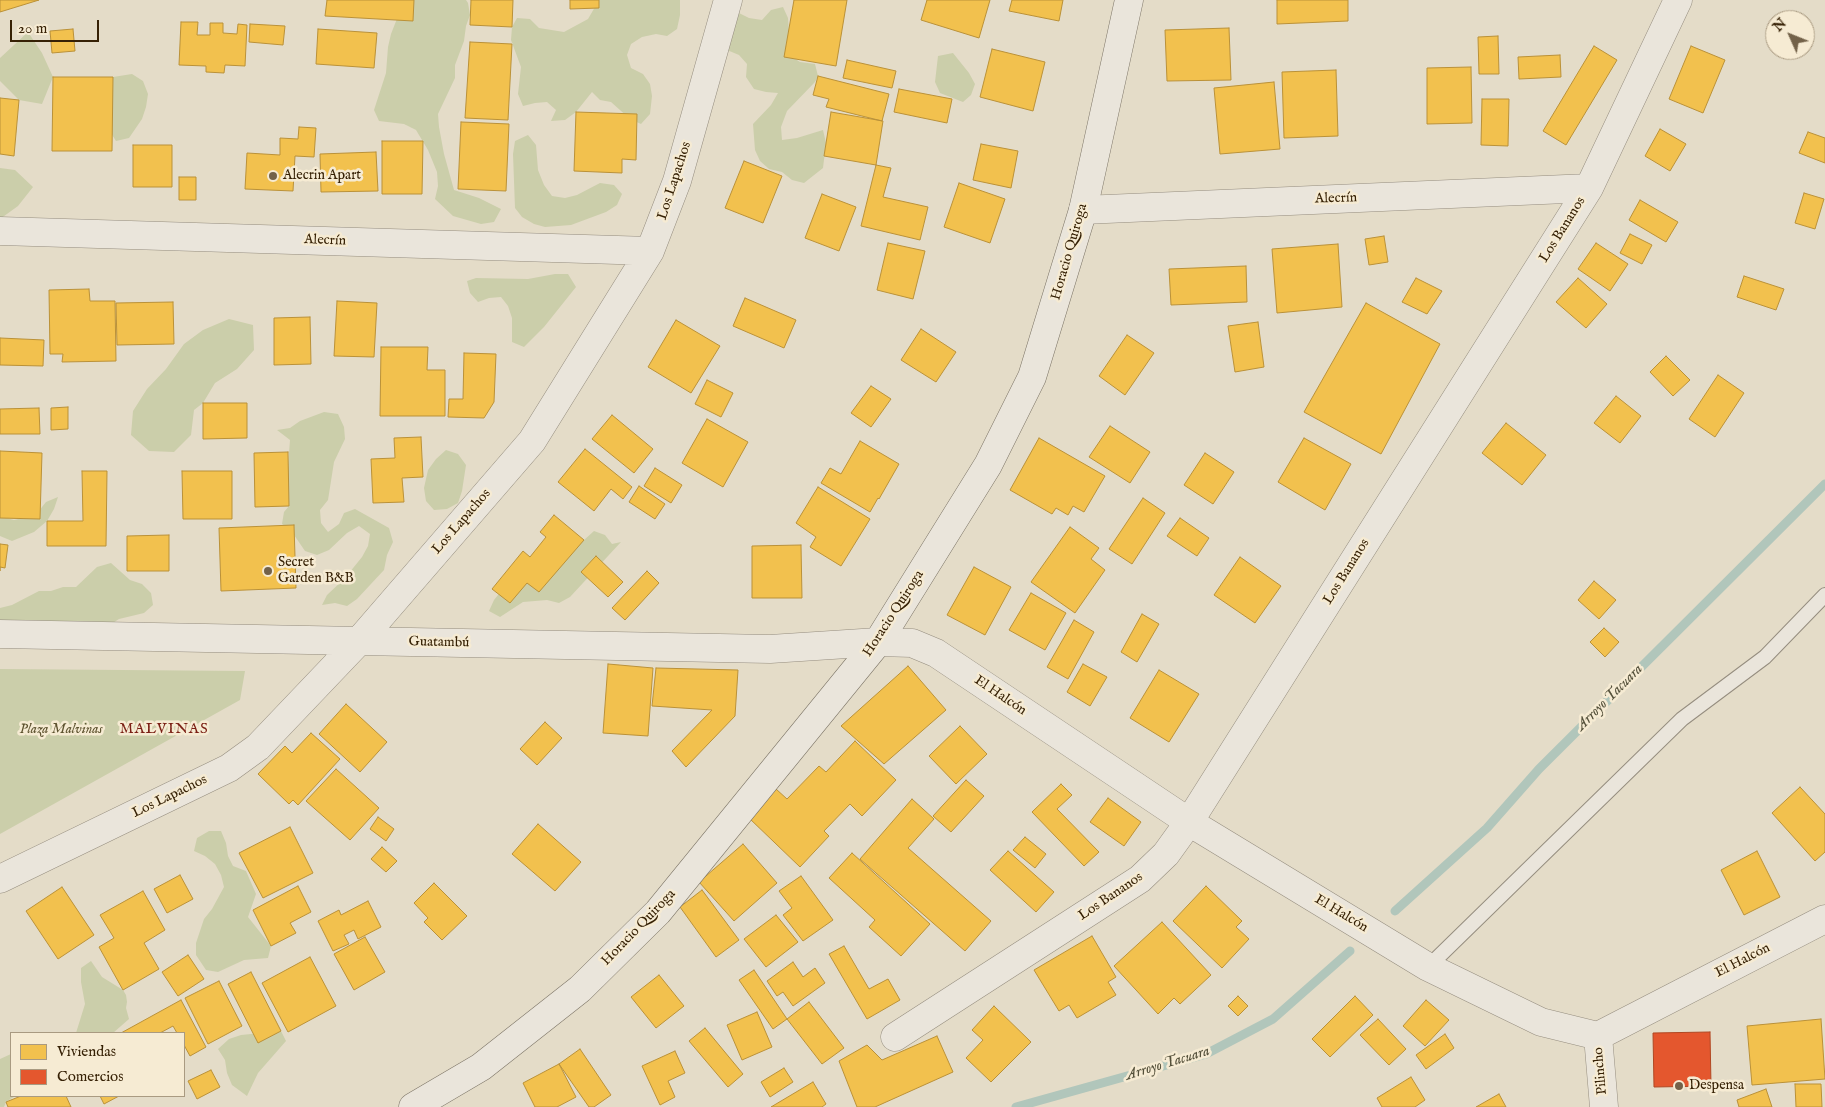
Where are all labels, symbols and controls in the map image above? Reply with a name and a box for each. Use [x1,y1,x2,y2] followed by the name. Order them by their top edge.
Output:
[12,10,101,42] scale bar
[1765,10,1815,60] north arrow
[1769,15,1791,36] text: N
[18,19,47,38] text: 20 m
[654,140,696,222] street label: Los Lapachos
[283,168,361,184] place label: Alecrin Apart
[267,170,279,182] marker: Alecrin Apart
[1315,190,1357,208] street label: Alecrín
[1536,194,1590,266] street label: Los Bananos
[1048,202,1092,302] street label: Horacio Quiroga
[304,232,346,250] street label: Alecrín
[429,486,495,558] street label: Los Lapachos
[1320,536,1374,608] street label: Los Bananos
[278,555,354,588] place label: Secret Garden B&B
[262,565,274,577] marker: Secret Garden B&B
[860,568,928,660] street label: Horacio Quiroga
[408,634,470,652] street label: Guatambú
[1573,661,1647,735] water label: Arroyo Tacuara
[971,672,1029,720] street label: El Halcón
[118,721,210,739] district label: MALVINAS
[20,722,102,738] park label: Plaza Malvinas
[130,772,210,822] street label: Los Lapachos
[1075,869,1147,925] street label: Los Bananos
[598,886,680,970] street label: Horacio Quiroga
[1311,891,1371,937] street label: El Halcón
[1713,940,1773,982] street label: El Halcón
[10,1032,185,1097] legend
[57,1042,116,1061] text: Viviendas
[1124,1043,1212,1085] water label: Arroyo Tacuara
[1591,1046,1611,1096] street label: Pilincho
[57,1067,123,1086] text: Comercios
[1689,1078,1744,1094] place label: Despensa
[1673,1080,1685,1092] marker: Despensa

